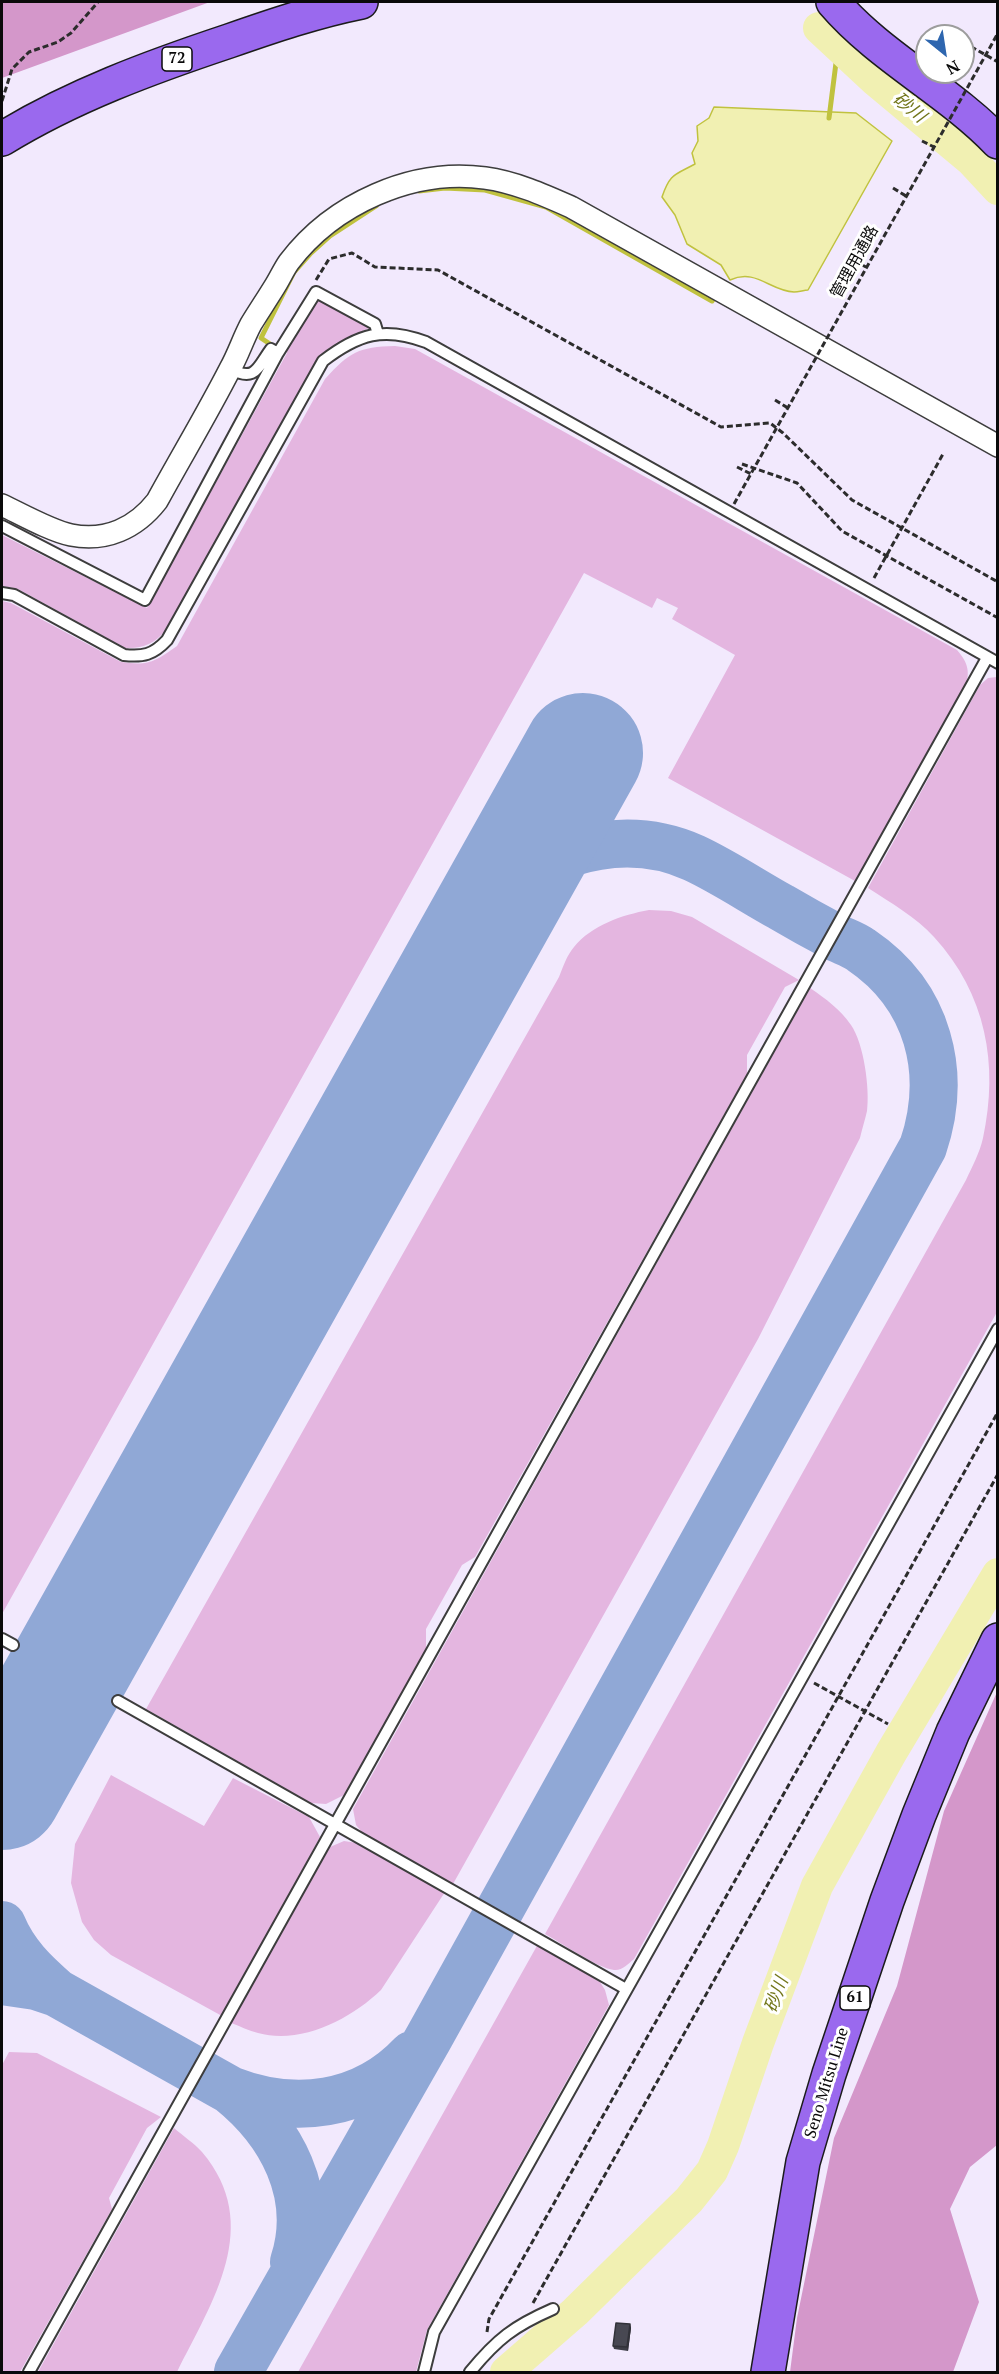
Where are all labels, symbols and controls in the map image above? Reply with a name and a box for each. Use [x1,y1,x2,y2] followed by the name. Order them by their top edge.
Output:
[915,24,975,84] north arrow
[162,47,192,71] road number: 72
[942,55,964,80] text: N
[888,88,930,128] water label: 砂川
[827,222,883,302] street label: 管理用通路
[761,1974,793,2016] water label: 砂川
[840,1986,870,2010] road number: 61
[801,2025,853,2141] street label: Seno Mitsu Line

